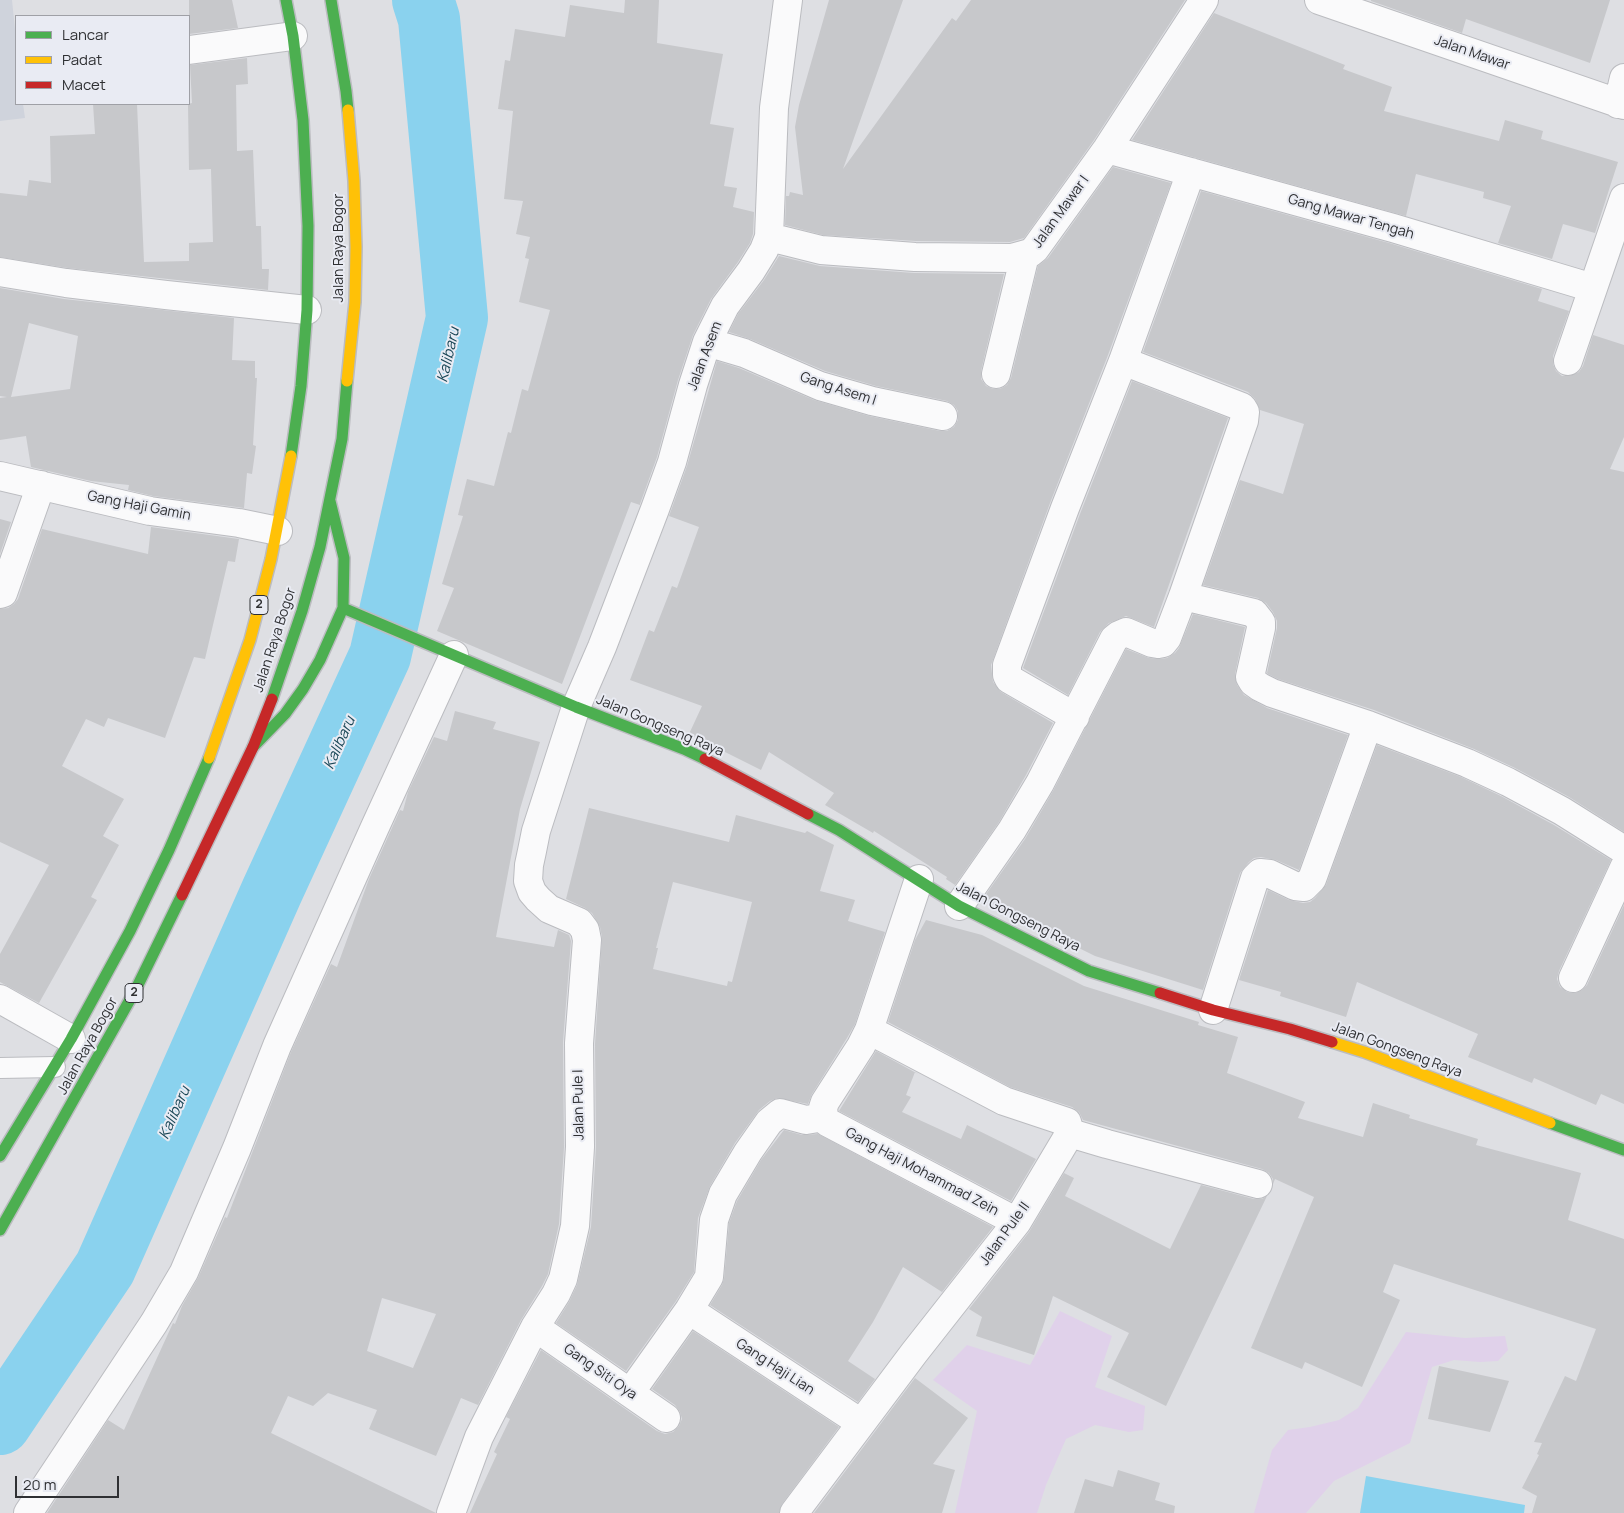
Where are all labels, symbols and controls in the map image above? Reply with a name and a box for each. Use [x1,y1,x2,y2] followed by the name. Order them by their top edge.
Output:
[15,15,190,105] legend
[62,24,109,45] text: Lancar
[1432,32,1512,74] street label: Jalan Mawar
[62,49,102,70] text: Padat
[62,74,106,95] text: Macet
[1029,173,1093,251] street label: Jalan Mawar I
[1286,191,1416,243] street label: Gang Mawar Tengah
[331,194,347,302] street label: Jalan Raya Bogor
[684,319,726,393] street label: Jalan Asem
[434,326,464,384] water label: Kalibaru
[798,369,878,409] street label: Gang Asem I
[86,488,192,524] street label: Gang Haji Gamin
[250,586,300,694] street label: Jalan Raya Bogor
[250,596,268,614] road number: 2
[594,692,726,760] street label: Jalan Gongseng Raya
[320,714,360,772] water label: Kalibaru
[953,878,1083,956] street label: Jalan Gongseng Raya
[125,984,143,1002] road number: 2
[54,994,122,1098] street label: Jalan Raya Bogor
[1330,1019,1464,1081] street label: Jalan Gongseng Raya
[570,1069,588,1141] street label: Jalan Pule I
[155,1084,195,1142] water label: Kalibaru
[843,1124,1001,1220] street label: Gang Haji Mohammad Zein
[976,1199,1034,1269] street label: Jalan Pule II
[732,1335,818,1399] street label: Gang Haji Lian
[560,1341,640,1403] street label: Gang Siti Oya
[18,1466,121,1498] scale bar
[23,1474,56,1495] text: 20 m

